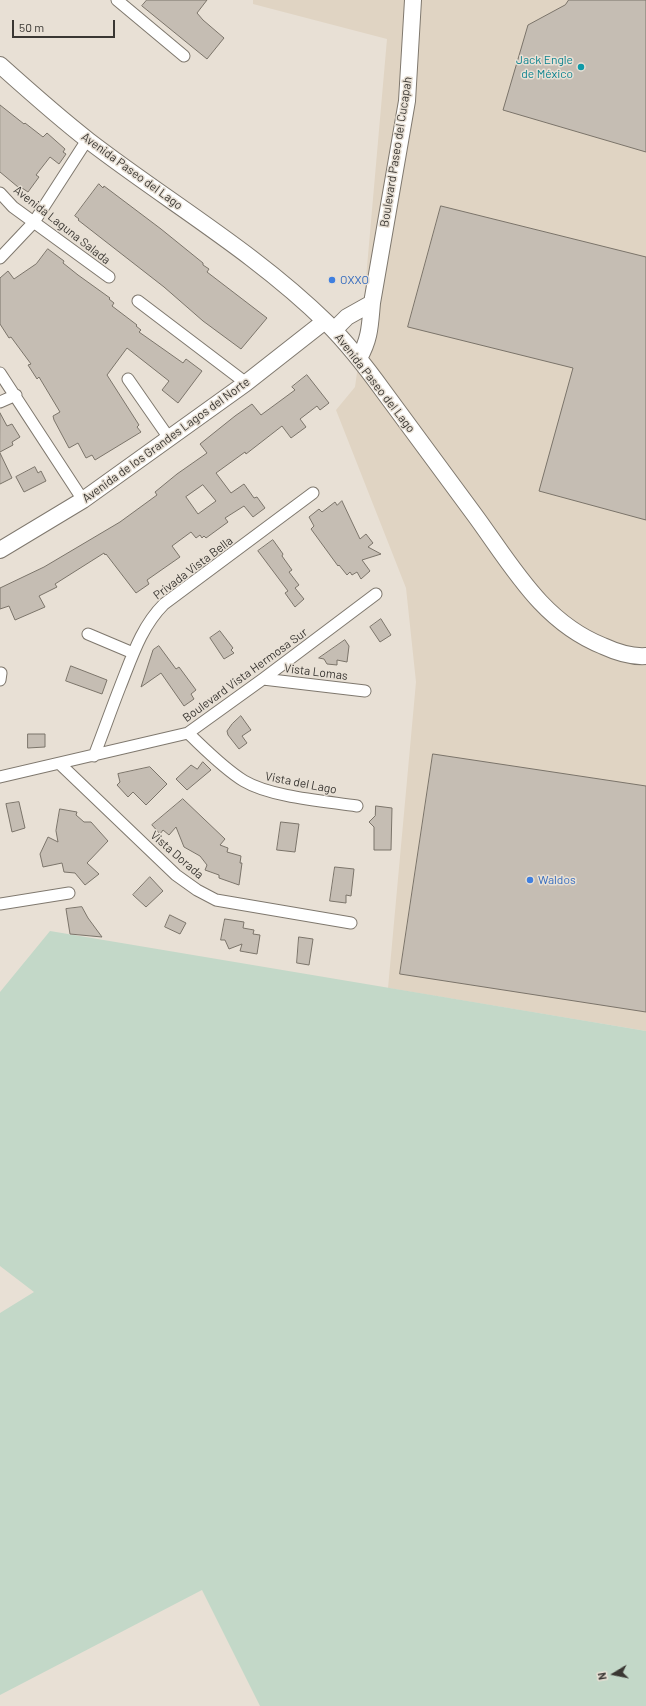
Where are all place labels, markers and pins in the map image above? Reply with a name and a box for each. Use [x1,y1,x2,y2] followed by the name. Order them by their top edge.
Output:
[516,53,573,81] place label: Jack Engle de México
[576,62,586,72] marker: Jack Engle de México
[340,273,369,287] place label: OXXO
[327,275,337,285] marker: OXXO
[538,873,576,887] place label: Waldos
[525,875,535,885] marker: Waldos

